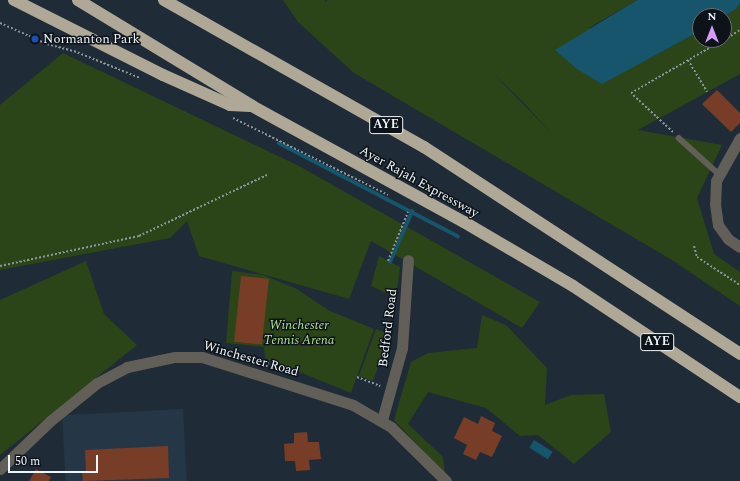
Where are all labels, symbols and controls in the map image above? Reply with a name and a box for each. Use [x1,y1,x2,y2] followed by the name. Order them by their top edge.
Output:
[692,8,732,48] north arrow
[708,8,716,25] text: N
[43,31,140,47] place label: Normanton Park
[30,34,40,44] marker: Normanton Park
[369,115,403,135] road number: AYE
[357,143,481,221] street label: Ayer Rajah Expressway
[375,288,401,368] street label: Bedford Road
[264,318,334,349] park label: Winchester Tennis Arena
[640,332,674,352] road number: AYE
[202,338,300,380] street label: Winchester Road
[10,447,100,473] scale bar
[15,452,40,471] text: 50 m

